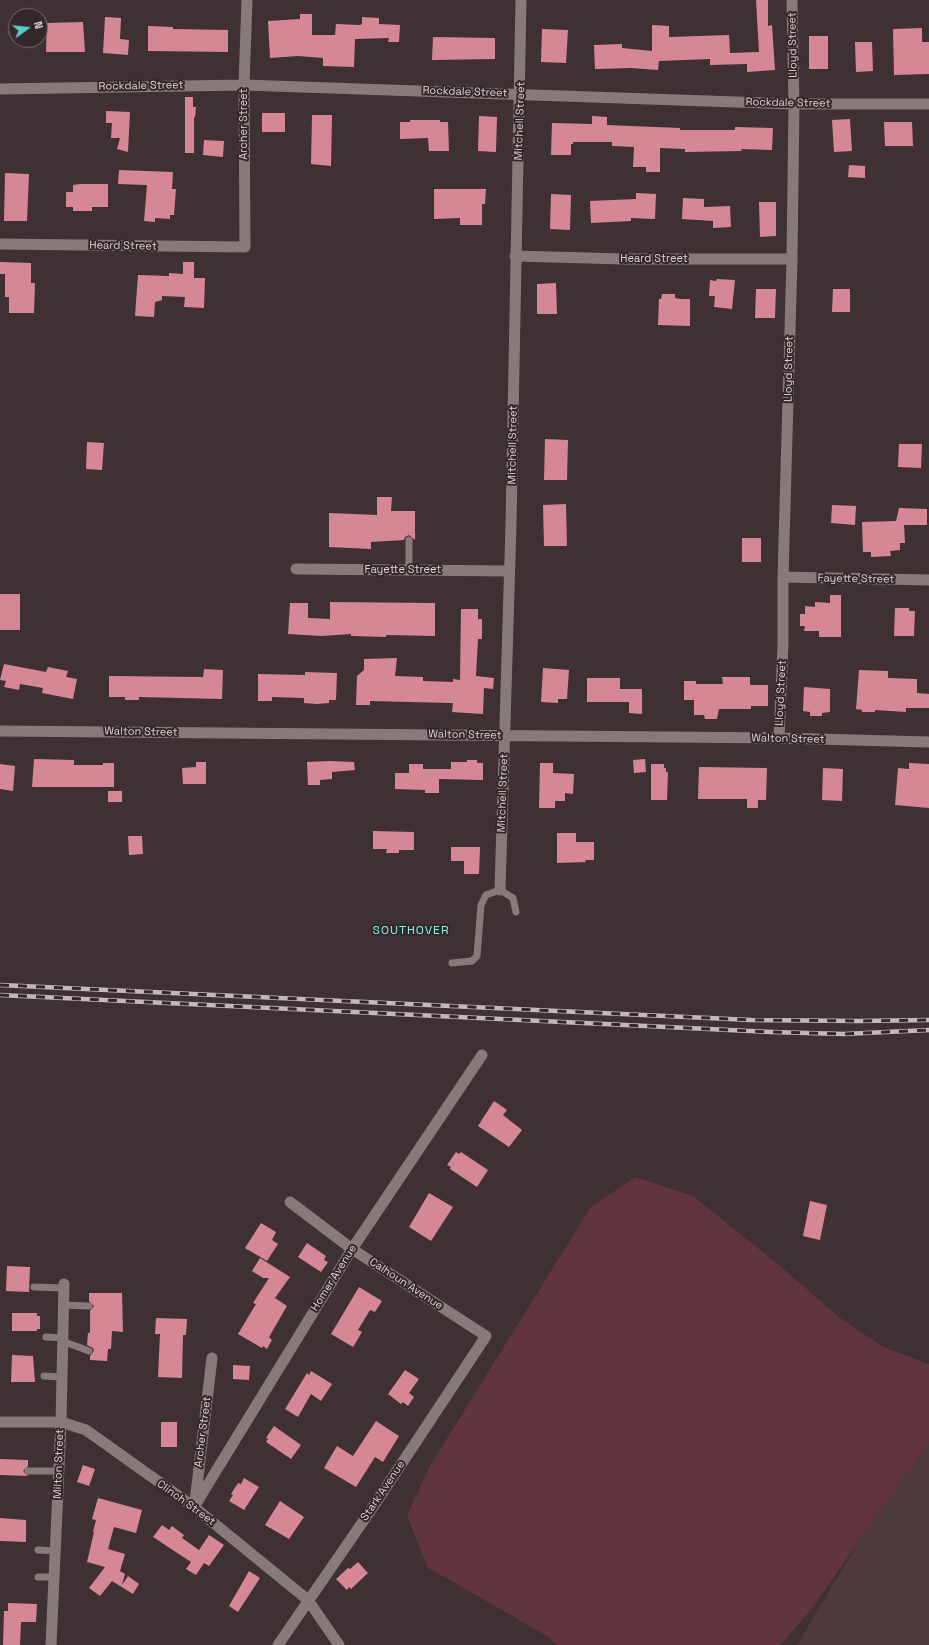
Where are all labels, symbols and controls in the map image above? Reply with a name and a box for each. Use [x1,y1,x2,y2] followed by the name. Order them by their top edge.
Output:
[8,8,48,48] north arrow
[786,12,800,78] street label: Lloyd Street
[31,20,46,31] text: N
[98,79,184,93] street label: Rockdale Street
[512,81,528,161] street label: Mitchell Street
[422,84,508,100] street label: Rockdale Street
[237,88,251,160] street label: Archer Street
[745,96,831,110] street label: Rockdale Street
[89,239,157,253] street label: Heard Street
[620,252,688,266] street label: Heard Street
[782,336,796,402] street label: Lloyd Street
[506,406,520,484] street label: Mitchell Street
[365,563,441,577] street label: Fayette Street
[817,572,895,586] street label: Fayette Street
[773,660,789,726] street label: Lloyd Street
[104,725,178,739] street label: Walton Street
[428,728,502,742] street label: Walton Street
[751,732,825,746] street label: Walton Street
[495,753,511,833] street label: Mitchell Street
[373,924,449,938] district label: SOUTHOVER
[308,1242,360,1314] street label: Homer Avenue
[367,1255,445,1313] street label: Calhoun Avenue
[192,1396,214,1468] street label: Archer Street
[51,1429,67,1499] street label: Milton Street
[358,1458,408,1524] street label: Stark Avenue
[154,1477,218,1529] street label: Clinch Street

